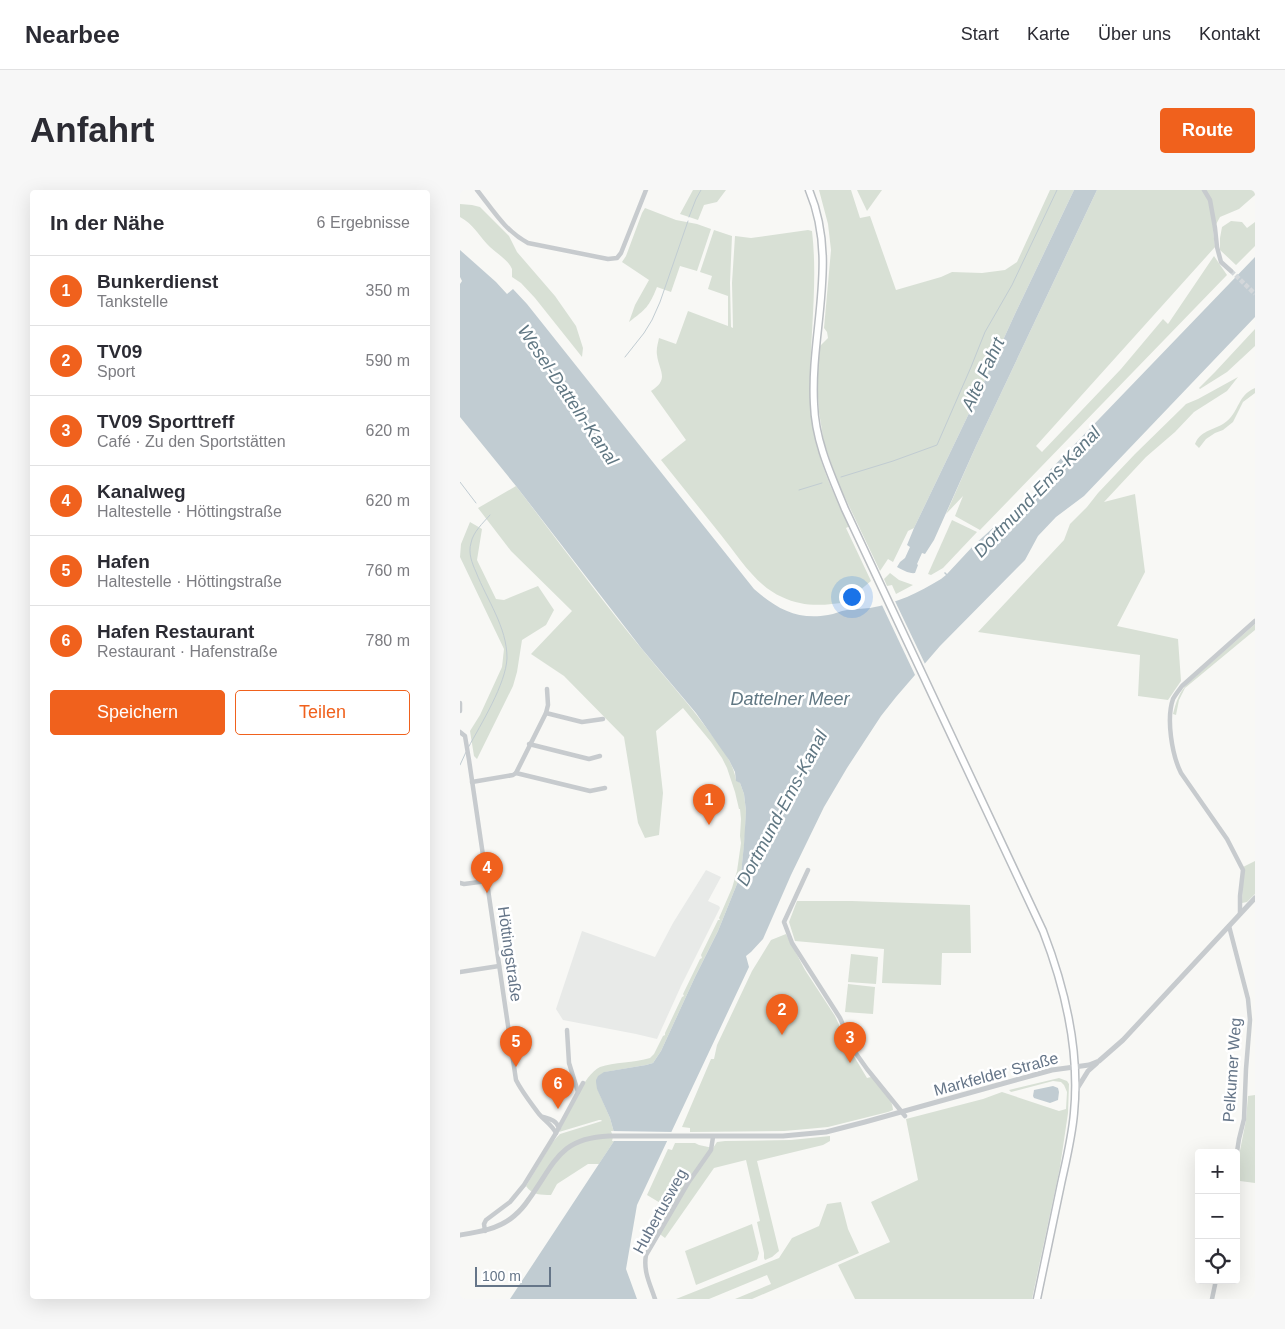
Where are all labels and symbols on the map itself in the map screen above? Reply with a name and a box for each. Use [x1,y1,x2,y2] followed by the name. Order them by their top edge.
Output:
[514,321,623,470] water label: Wesel-Datteln-Kanal
[957,334,1009,414] water label: Alte Fahrt
[970,422,1105,561] water label: Dortmund-Ems-Kanal
[839,584,865,610] your location
[730,689,851,709] water label: Dattelner Meer
[733,726,832,889] water label: Dortmund-Ems-Kanal
[693,784,725,825] pin: 1
[471,852,503,893] pin: 4
[495,905,525,1003] street label: Höttingstraße
[766,994,798,1035] pin: 2
[1220,1017,1244,1123] street label: Pelkumer Weg
[834,1022,866,1063] pin: 3
[500,1026,532,1067] pin: 5
[932,1049,1060,1099] street label: Markfelder Straße
[542,1068,574,1109] pin: 6
[630,1166,690,1256] street label: Hubertusweg
[475,1264,551,1287] scale bar

